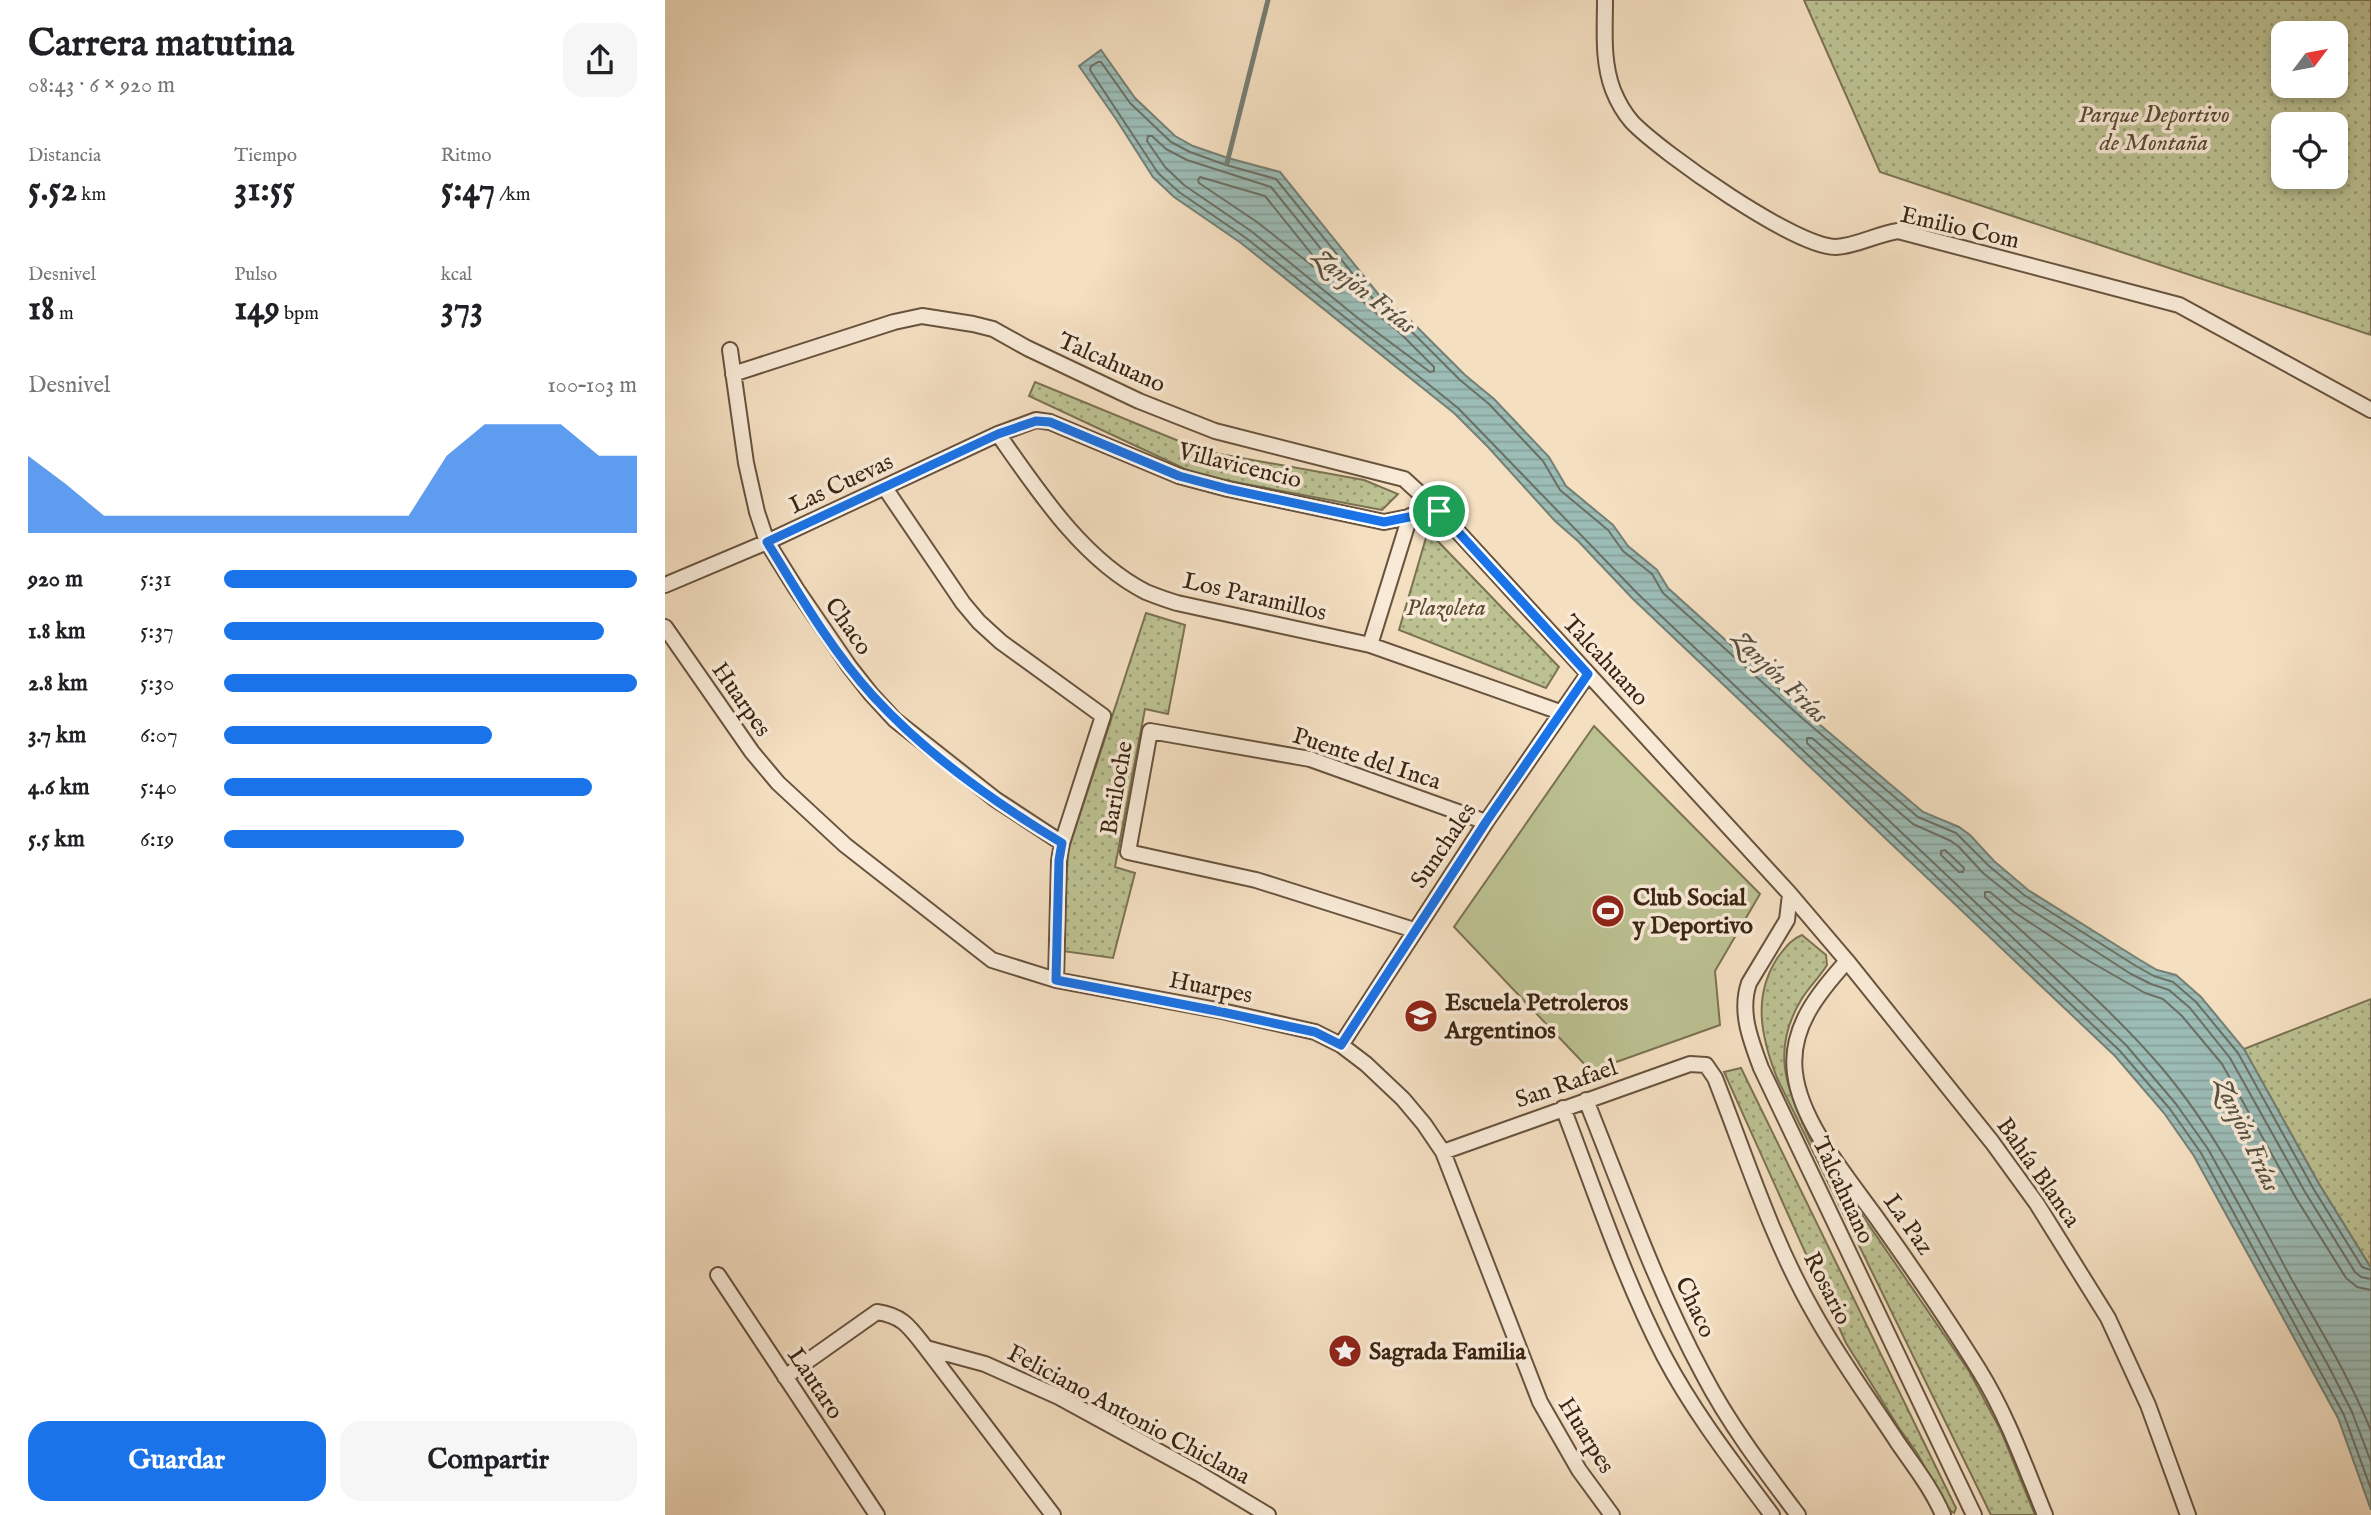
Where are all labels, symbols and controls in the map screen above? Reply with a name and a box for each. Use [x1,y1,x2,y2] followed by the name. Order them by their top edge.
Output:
[28,21,294,69] text: Carrera matutina
[2271,21,2349,98] north arrow
[2271,21,2348,189] map controls
[563,23,637,97] button: share
[28,71,175,100] text: 08:43 · 6 × 920 m
[2078,100,2230,159] park label: Parque Deportivo de Montaña
[2271,112,2348,189] button: locate
[28,144,101,168] text: Distancia
[234,144,297,168] text: Tiempo
[441,144,491,168] text: Ritmo
[28,168,77,213] text: 5.52
[234,168,295,213] text: 31:55
[441,168,495,213] text: 5:47
[77,183,106,207] text: km
[495,183,531,207] text: /km
[1897,200,2022,257] street label: Emilio Com
[1304,239,1423,343] water label: Zanjón Frías
[28,263,96,287] text: Desnivel
[234,263,277,287] text: Pulso
[441,263,472,287] text: kcal
[28,287,55,332] text: 18
[234,287,280,332] text: 149
[441,287,483,332] text: 373
[55,302,74,326] text: m
[280,302,319,326] text: bpm
[1053,326,1170,401] street label: Talcahuano
[28,371,110,400] text: Desnivel
[547,371,637,400] text: 100–103 m
[1174,436,1305,497] street label: Villavicencio
[785,447,899,522] street label: Las Cuevas
[1409,481,1469,541] pin
[1420,492,1458,530] icon: arrive
[28,565,83,594] text: 920 m
[140,565,172,594] text: 5:31
[1180,566,1330,629] street label: Los Paramillos
[817,592,879,662] street label: Chaco
[1406,593,1486,624] park label: Plazoleta
[1555,609,1655,713] street label: Talcahuano
[28,617,86,646] text: 1.8 km
[140,617,174,646] text: 5:37
[1722,621,1836,733] water label: Zanjón Frías
[704,656,778,743] street label: Huarpes
[28,669,88,698] text: 2.8 km
[140,669,174,698] text: 5:30
[28,721,86,750] text: 3.7 km
[140,721,178,750] text: 6:07
[1289,721,1445,798] street label: Puente del Inca
[1094,739,1141,838] street label: Bariloche
[28,773,90,802] text: 4.6 km
[140,773,177,802] text: 5:40
[1404,797,1484,895] street label: Sunchales
[28,825,85,854] text: 5.5 km
[140,825,174,854] text: 6:19
[1632,883,1753,942] place label: Club Social y Deportivo
[1589,892,1627,930] sports icon: Club Social y Deportivo
[1166,965,1255,1012] street label: Huarpes
[1444,988,1629,1047] place label: Escuela Petroleros Argentinos
[1402,997,1440,1035] school or university icon: Escuela Petroleros Argentinos
[1511,1052,1622,1116] street label: San Rafael
[2204,1070,2288,1198] water label: Zanjón Frías
[1989,1112,2087,1234] street label: Bahía Blanca
[1804,1132,1881,1249] street label: Talcahuano
[1876,1188,1940,1262] street label: La Paz
[1795,1247,1858,1330] street label: Rosario
[1667,1272,1722,1343] street label: Chaco
[1326,1332,1364,1370] place icon: Sagrada Familia
[1369,1337,1526,1368] place label: Sagrada Familia
[1001,1338,1256,1493] street label: Feliciano Antonio Chiclana
[779,1342,850,1426] street label: Lautaro
[1550,1392,1621,1480] street label: Huarpes
[28,1421,326,1501] button: Guardar
[340,1421,637,1501] button: Compartir

